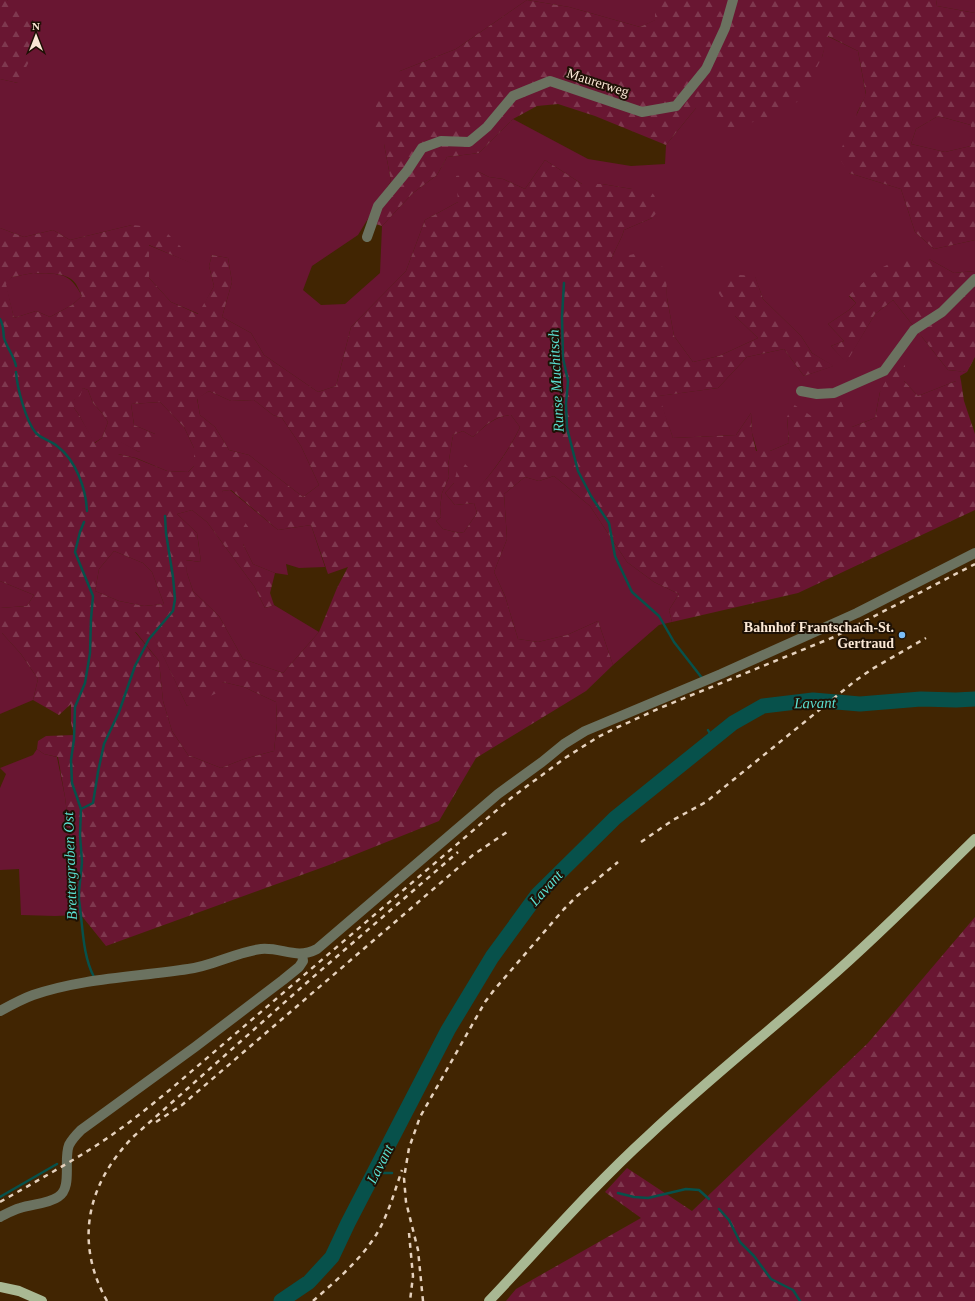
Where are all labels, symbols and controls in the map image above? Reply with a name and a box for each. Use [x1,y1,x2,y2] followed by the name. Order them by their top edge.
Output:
[16,16,56,56] north arrow
[32,20,40,32] text: N
[565,65,631,100] street label: Maurerweg
[545,329,567,434] water label: Runse Muchitsch
[744,620,894,651] place label: Bahnhof Frantschach-St. Gertraud
[897,630,907,640] marker: Bahnhof Frantschach-St. Gertraud
[793,695,837,711] water label: Lavant
[60,811,80,920] water label: Brettergraben Ost
[525,867,566,910] water label: Lavant
[363,1141,397,1187] water label: Lavant

